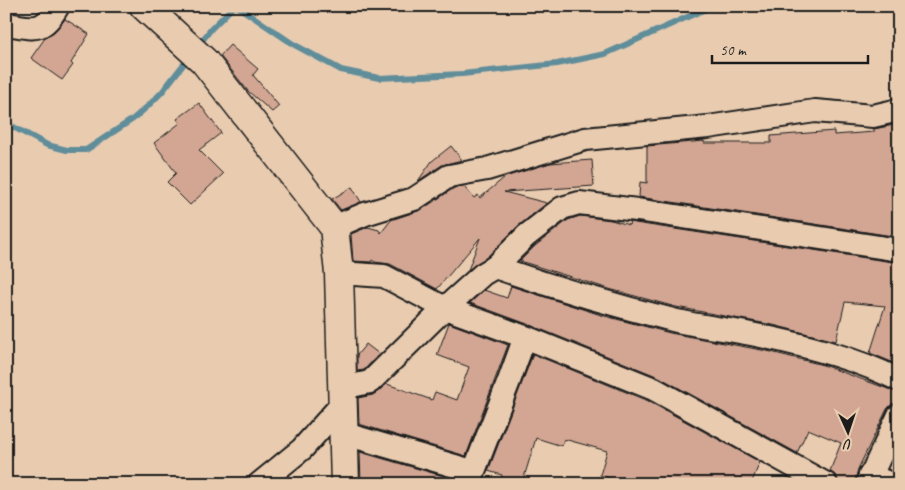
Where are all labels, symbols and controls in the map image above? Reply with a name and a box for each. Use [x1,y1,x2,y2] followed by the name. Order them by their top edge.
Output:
[712,32,869,64] scale bar
[720,41,747,60] text: 50 m
[822,408,872,458] north arrow
[842,436,852,453] text: U

